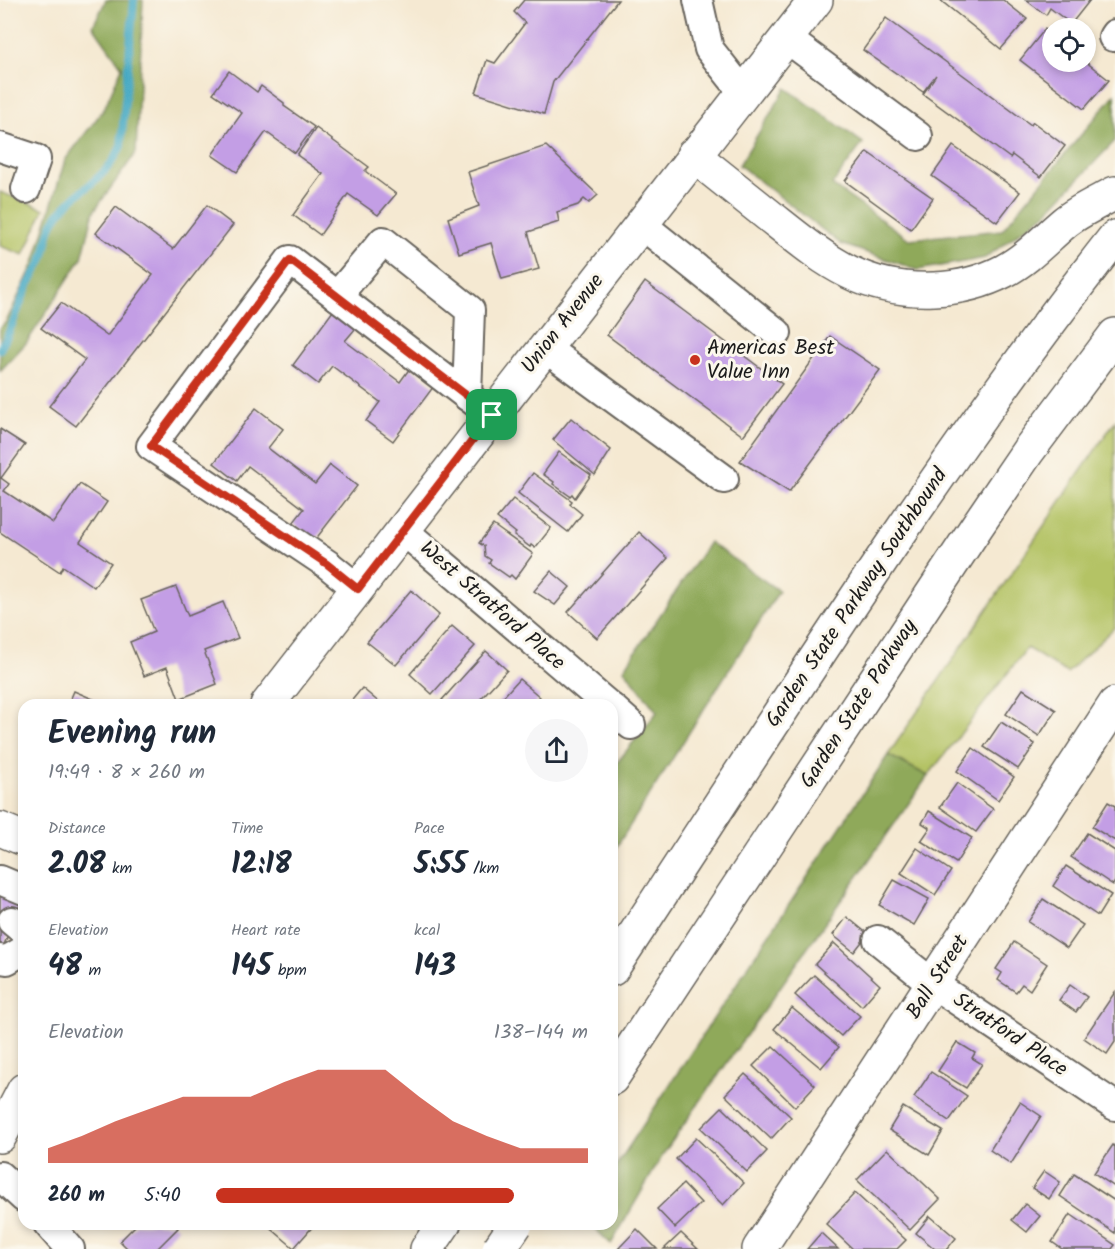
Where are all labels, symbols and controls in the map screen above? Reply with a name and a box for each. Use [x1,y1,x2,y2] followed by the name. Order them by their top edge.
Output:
[1042,18,1096,72] map controls
[1042,18,1096,72] button: locate
[513,266,613,381] street label: Union Avenue
[707,332,835,389] place label: Americas Best Value Inn
[688,353,702,367] marker: Americas Best Value Inn
[466,389,517,440] pin
[475,398,508,431] icon: arrive
[761,464,953,732] street label: Garden State Parkway Southbound
[412,533,573,679] street label: West Stratford Place
[795,615,923,793] street label: Garden State Parkway
[48,708,216,761] text: Evening run
[525,719,588,782] button: share
[48,757,205,789] text: 19:49 · 8 × 260 m
[48,816,106,841] text: Distance
[231,816,263,841] text: Time
[414,816,445,841] text: Pace
[48,841,106,889] text: 2.08
[231,841,292,889] text: 12:18
[414,841,467,889] text: 5:55
[106,856,132,881] text: km
[467,856,499,881] text: /km
[48,918,109,943] text: Elevation
[231,918,301,943] text: Heart rate
[414,918,440,943] text: kcal
[898,927,978,1026] street label: Ball Street
[48,943,82,991] text: 48
[231,943,272,991] text: 145
[414,943,456,991] text: 143
[82,958,101,983] text: m
[272,958,307,983] text: bpm
[946,984,1075,1086] street label: Stratford Place
[48,1017,124,1049] text: Elevation
[494,1017,588,1049] text: 138–144 m
[48,1180,105,1212] text: 260 m
[144,1180,181,1212] text: 5:40

